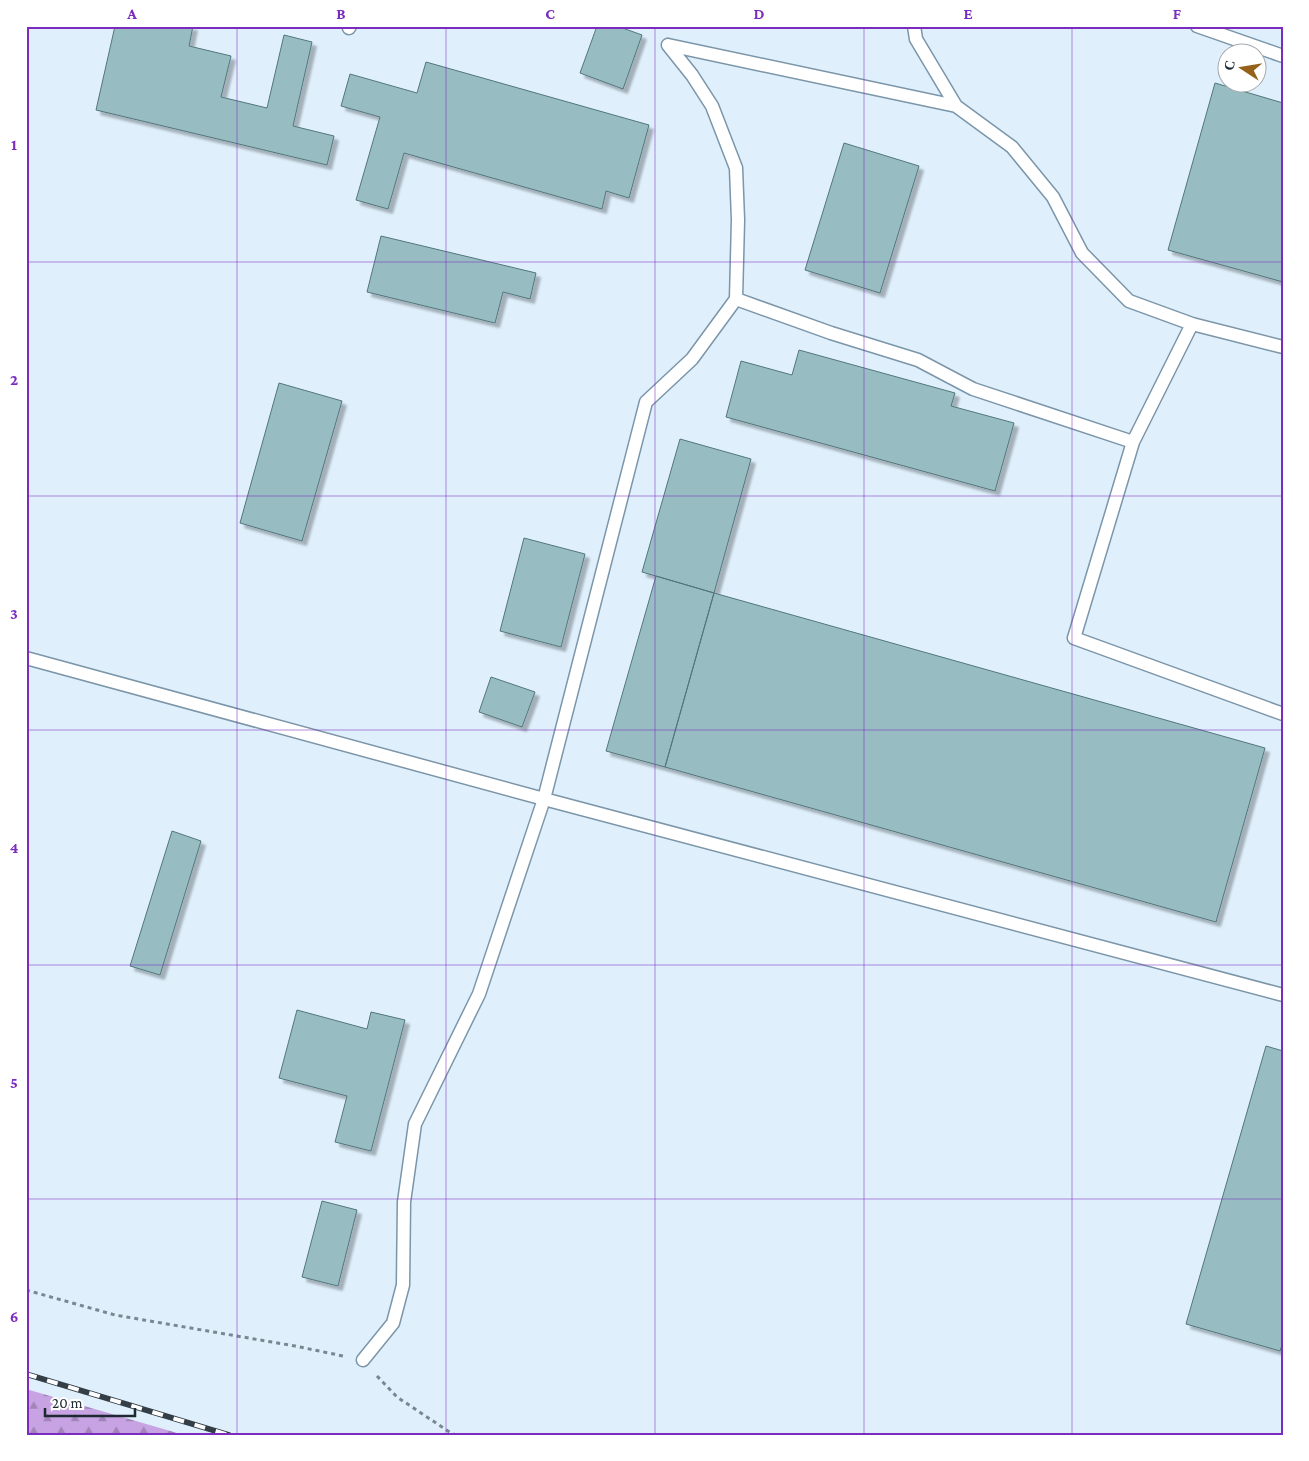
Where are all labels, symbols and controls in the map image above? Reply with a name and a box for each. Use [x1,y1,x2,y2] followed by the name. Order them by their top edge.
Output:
[126,5,137,22] text: A
[336,5,346,22] text: B
[545,5,555,22] text: C
[753,5,765,22] text: D
[963,5,973,22] text: E
[1173,5,1182,22] text: F
[1216,42,1266,92] north arrow
[1220,59,1238,72] text: С
[11,136,17,153] text: 1
[10,371,18,388] text: 2
[10,605,18,622] text: 3
[10,839,19,856] text: 4
[10,1074,18,1091] text: 5
[10,1308,18,1325] text: 6
[45,1386,135,1418] scale bar
[52,1395,83,1411] text: 20 m

